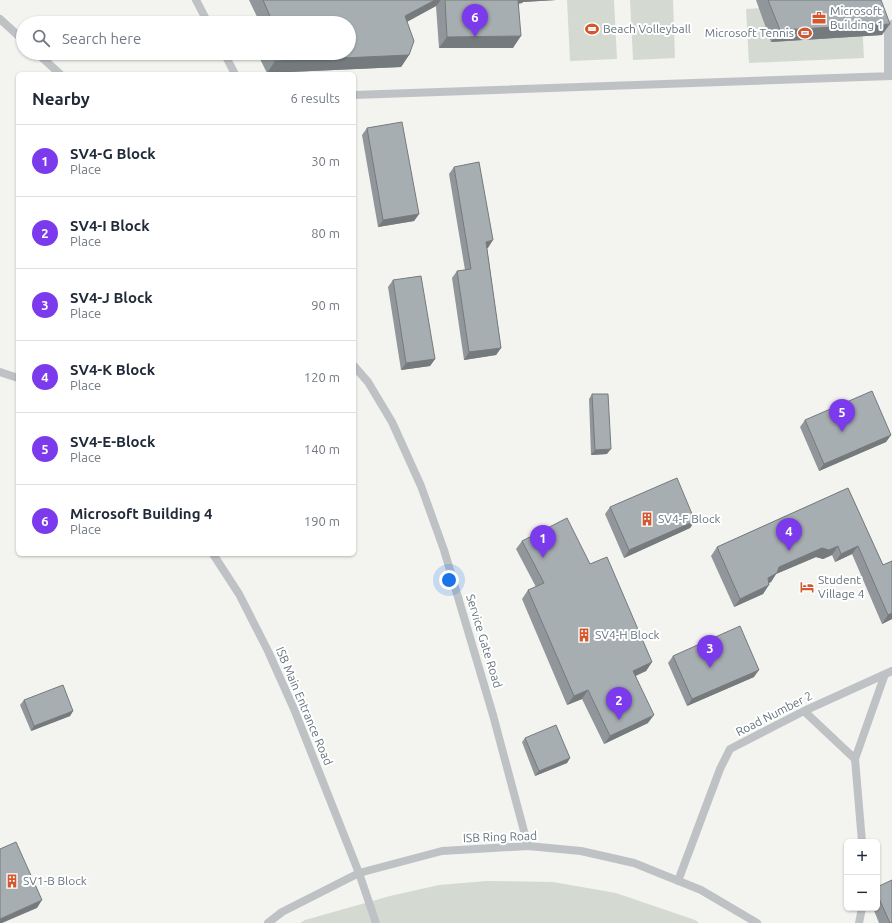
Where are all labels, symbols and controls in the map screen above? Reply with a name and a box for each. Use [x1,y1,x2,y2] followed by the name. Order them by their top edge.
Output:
[462,4,488,37] pin: 6
[830,4,884,31] place label: Microsoft Building 1
[811,10,827,26] office icon: Microsoft Building 1
[16,16,356,60] search box
[584,21,600,37] sports icon: Beach Volleyball
[603,22,691,35] place label: Beach Volleyball
[797,25,813,41] sports icon: Microsoft Tennis
[705,26,794,39] place label: Microsoft Tennis
[30,27,52,49] icon: search
[62,30,141,47] text: Search here
[32,89,90,108] text: Nearby
[290,91,340,105] text: 6 results
[70,145,156,162] text: SV4-G Block
[41,154,49,168] text: 1
[311,154,340,168] text: 30 m
[70,162,101,176] text: Place
[70,217,150,234] text: SV4-I Block
[41,226,49,240] text: 2
[311,226,340,240] text: 80 m
[70,234,101,248] text: Place
[70,289,153,306] text: SV4-J Block
[41,298,49,312] text: 3
[311,298,340,312] text: 90 m
[70,306,101,320] text: Place
[70,361,155,378] text: SV4-K Block
[41,370,49,384] text: 4
[304,370,340,384] text: 120 m
[70,378,101,392] text: Place
[829,399,855,432] pin: 5
[70,433,155,450] text: SV4-E-Block
[41,442,49,456] text: 5
[304,442,340,456] text: 140 m
[70,450,101,464] text: Place
[70,505,213,522] text: Microsoft Building 4
[639,511,655,527] building icon: SV4-F Block
[658,512,721,525] place label: SV4-F Block
[41,514,49,528] text: 6
[304,514,340,528] text: 190 m
[776,518,802,551] pin: 4
[70,522,101,536] text: Place
[530,525,556,558] pin: 1
[439,570,459,590] your location
[818,573,865,600] place label: Student Village 4
[799,579,815,595] hotel icon: Student Village 4
[464,592,505,689] street label: Service Gate Road
[576,627,592,643] building icon: SV4-H Block
[595,628,660,641] place label: SV4-H Block
[697,635,723,668] pin: 3
[274,645,335,767] street label: ISB Main Entrance Road
[606,687,632,720] pin: 2
[733,689,814,738] street label: Road Number 2
[463,829,537,844] street label: ISB Ring Road
[844,839,880,911] map controls
[844,839,880,875] button: +
[4,873,20,889] building icon: SV1-B Block
[23,874,87,887] place label: SV1-B Block
[844,875,880,911] button: −

